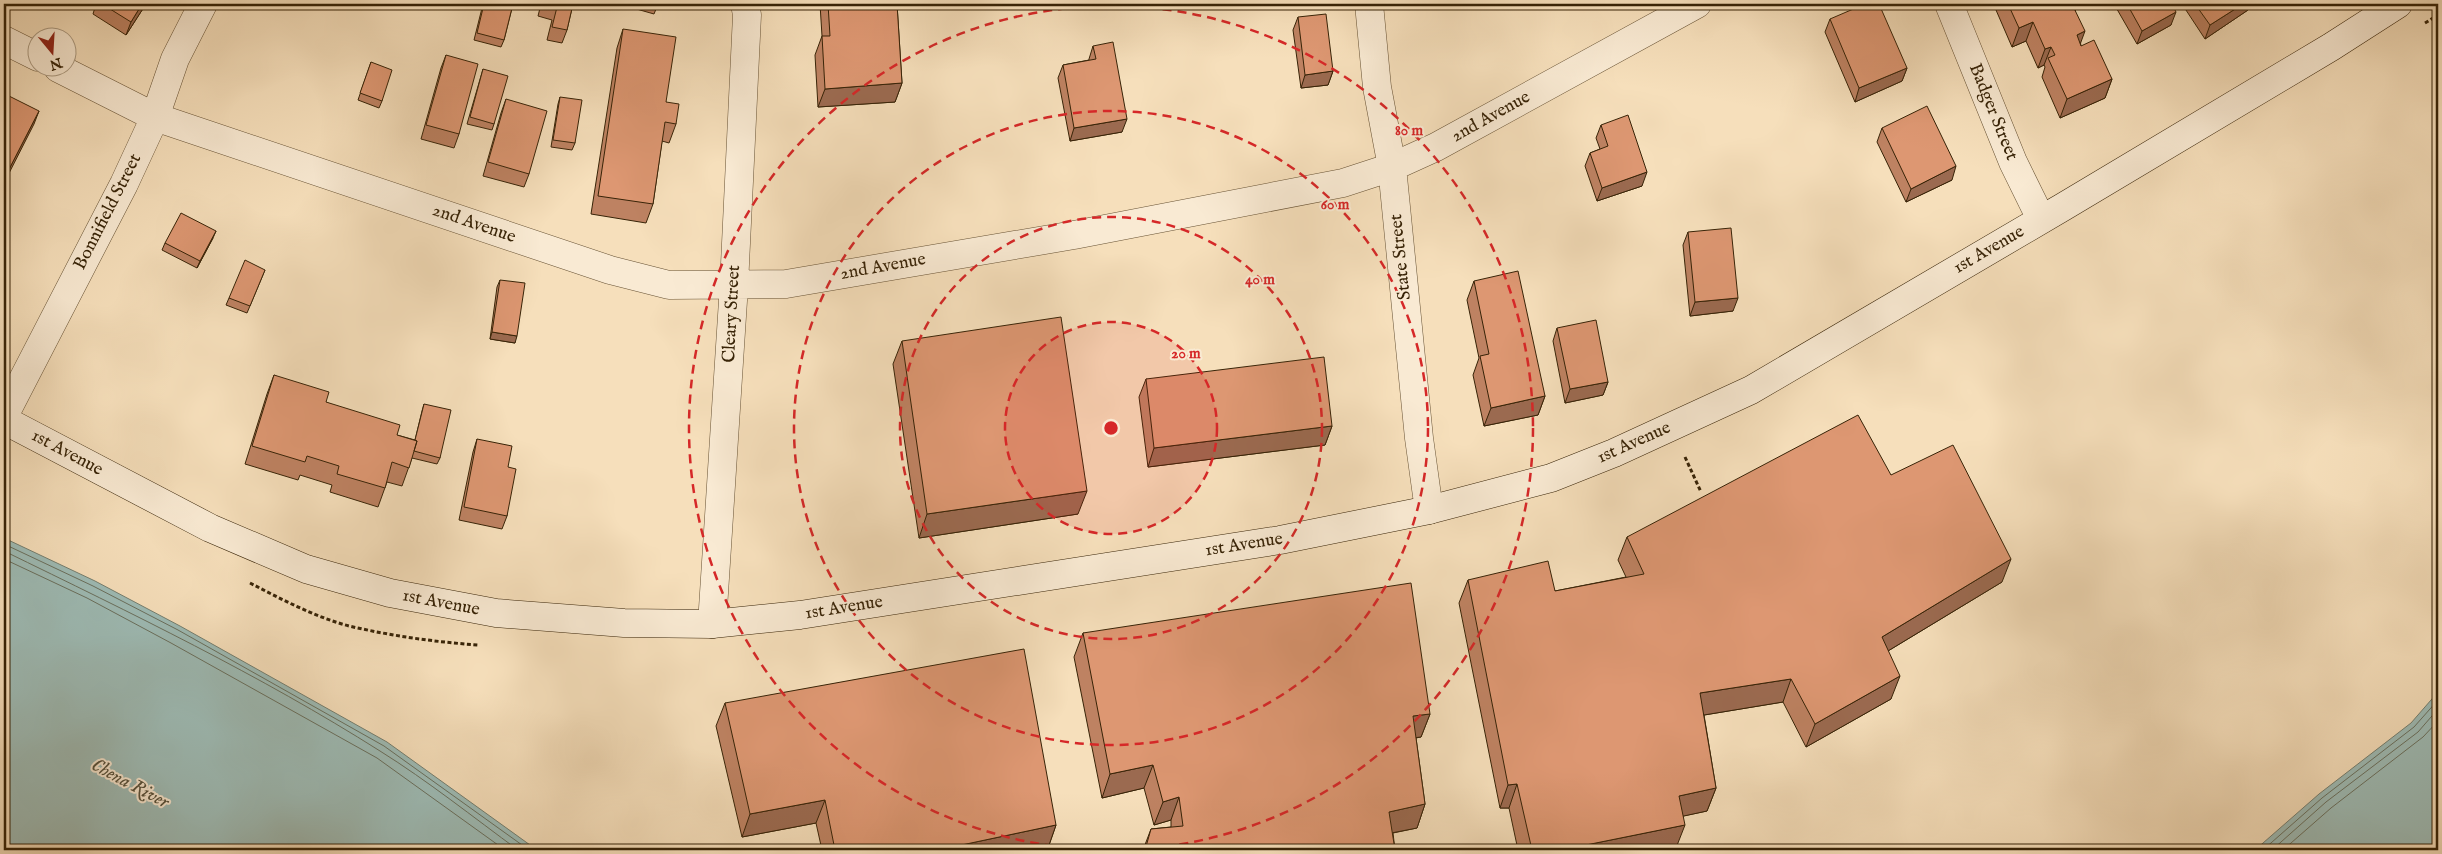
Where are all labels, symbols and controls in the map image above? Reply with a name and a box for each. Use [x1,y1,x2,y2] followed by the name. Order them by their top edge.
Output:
[28,28,78,78] north arrow
[47,53,65,74] text: N
[1963,60,2023,164] street label: Badger Street
[1448,86,1534,148] street label: 2nd Avenue
[1395,121,1423,140] text: 80 m
[69,150,147,274] street label: Bonnifield Street
[1321,195,1350,214] text: 60 m
[429,199,519,249] street label: 2nd Avenue
[1385,213,1417,301] street label: State Street
[1949,221,2029,279] street label: 1st Avenue
[838,248,928,286] street label: 2nd Avenue
[718,265,746,363] street label: Cleary Street
[1245,270,1275,289] text: 40 m
[1171,344,1201,363] text: 20 m
[1594,417,1674,469] street label: 1st Avenue
[1102,419,1120,437] centre of rings
[27,425,107,481] street label: 1st Avenue
[1204,528,1284,562] street label: 1st Avenue
[400,584,482,622] street label: 1st Avenue
[804,591,884,625] street label: 1st Avenue
[87,754,174,815] water label: Chena River

